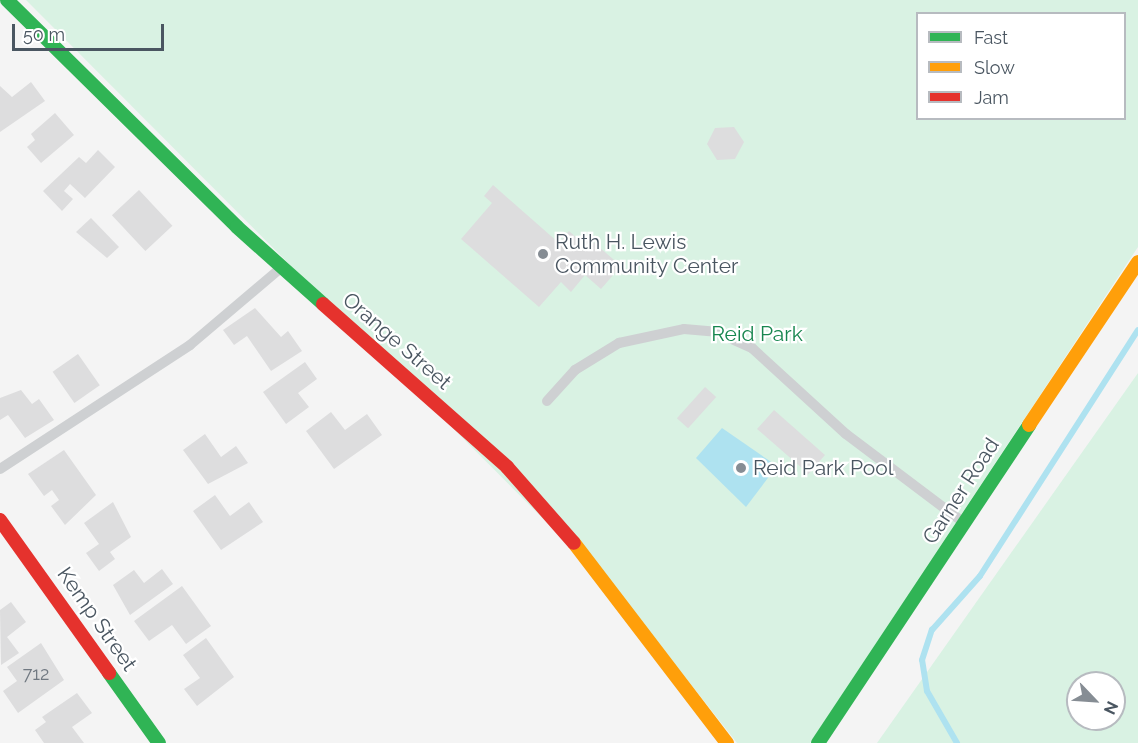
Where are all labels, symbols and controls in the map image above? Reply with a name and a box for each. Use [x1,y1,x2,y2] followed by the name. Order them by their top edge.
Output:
[15,12,166,50] scale bar
[916,12,1126,120] legend
[23,24,65,45] text: 50 m
[974,27,1008,48] text: Fast
[974,57,1015,78] text: Slow
[974,87,1009,108] text: Jam
[555,229,739,279] place label: Ruth H. Lewis Community Center
[536,247,550,261] marker: Ruth H. Lewis Community Center
[338,287,456,395] street label: Orange Street
[711,321,803,347] park label: Reid Park
[917,433,1005,549] street label: Garner Road
[753,455,893,481] place label: Reid Park Pool
[734,461,748,475] marker: Reid Park Pool
[52,562,142,676] street label: Kemp Street
[23,663,49,685] house number: 712
[1066,671,1126,731] north arrow
[1100,698,1122,718] text: N

